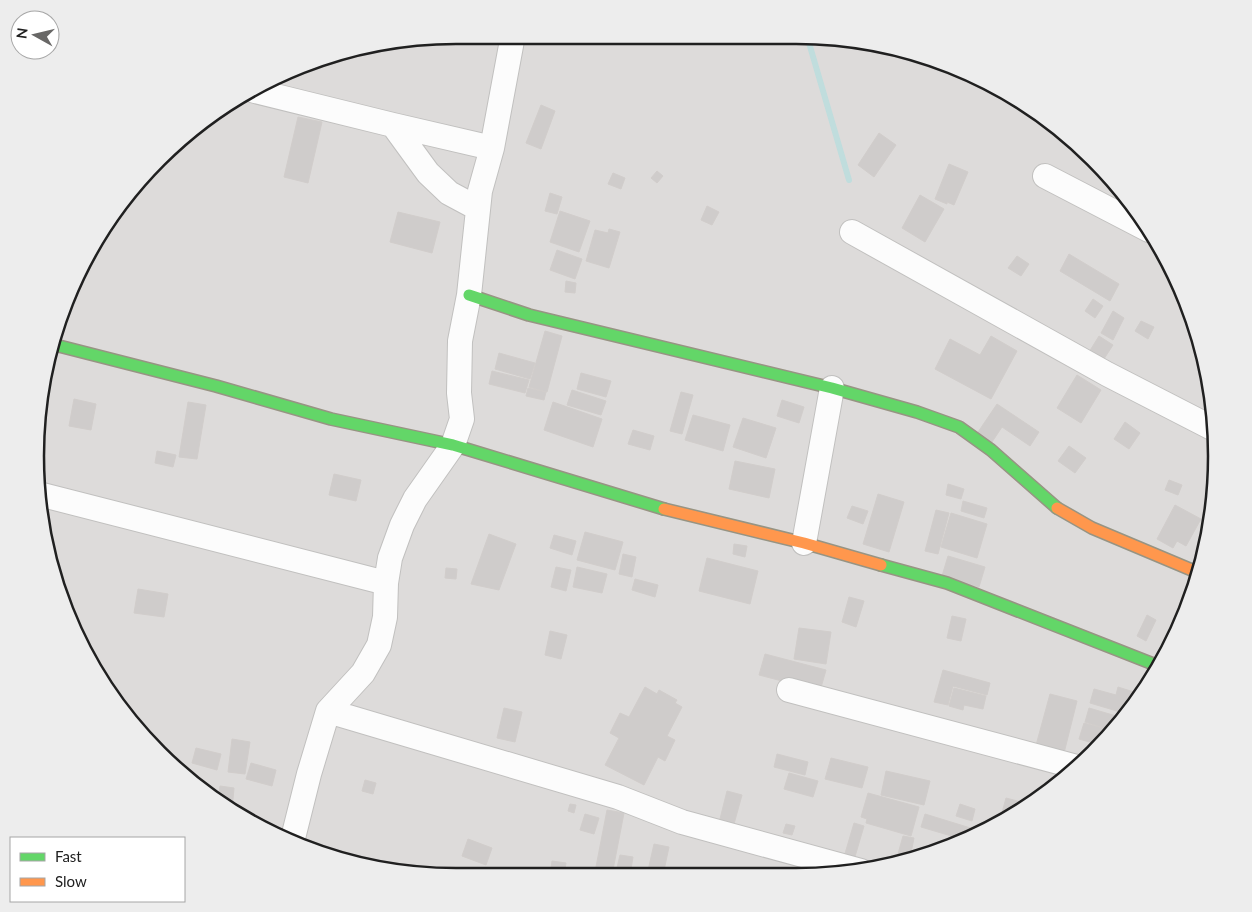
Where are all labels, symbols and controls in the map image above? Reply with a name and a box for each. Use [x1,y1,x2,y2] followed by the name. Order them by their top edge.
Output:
[10,10,60,60] north arrow
[12,27,31,40] text: N
[10,837,185,902] legend
[55,847,82,865] text: Fast
[55,872,87,890] text: Slow

